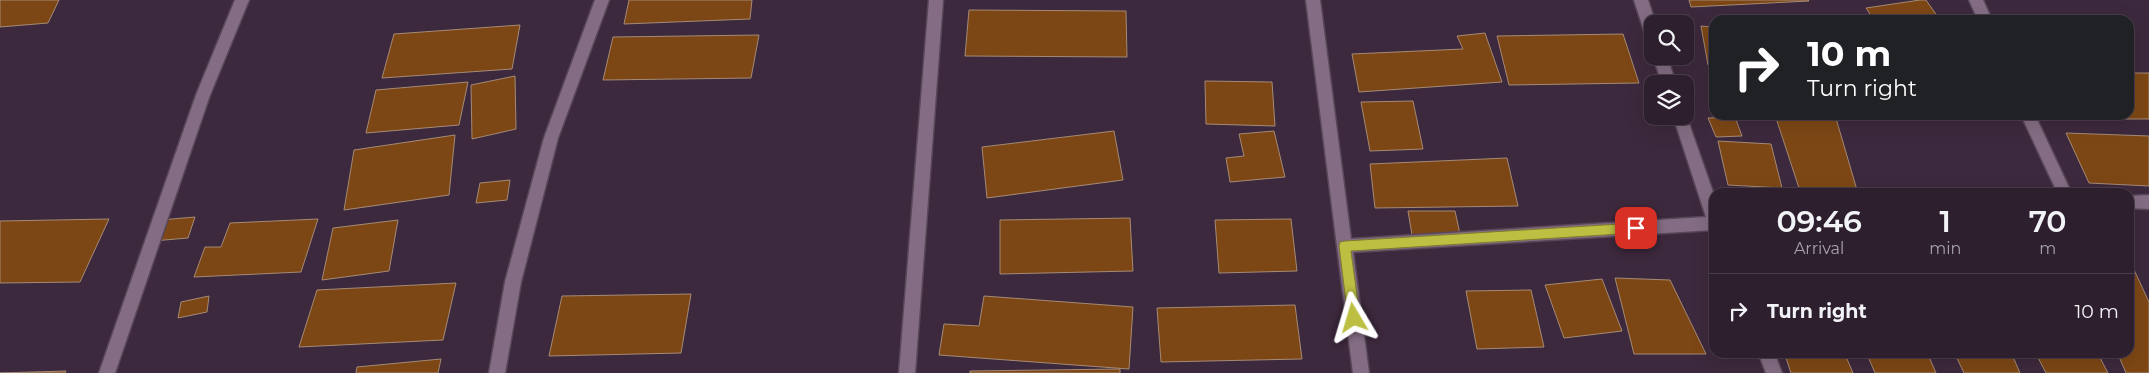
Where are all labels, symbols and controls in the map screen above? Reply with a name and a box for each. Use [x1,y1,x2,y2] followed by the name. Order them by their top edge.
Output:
[1644,15,1694,125] map controls
[1644,15,1694,65] button: search
[1807,32,1891,75] text: 10 m
[1724,35,1789,100] icon: right
[1644,75,1694,125] button: layers
[1807,75,1917,102] text: Turn right
[1776,203,1862,240] text: 09:46
[1940,203,1951,240] text: 1
[2029,203,2067,240] text: 70
[1615,207,1657,249] pin
[1622,214,1650,242] icon: arrive
[1794,239,1844,258] text: Arrival
[1929,239,1961,258] text: min
[2039,239,2056,258] text: m
[1327,291,1379,343] position arrow
[1724,297,1752,325] icon: right
[1767,300,1867,323] text: Turn right
[2074,300,2119,323] text: 10 m

